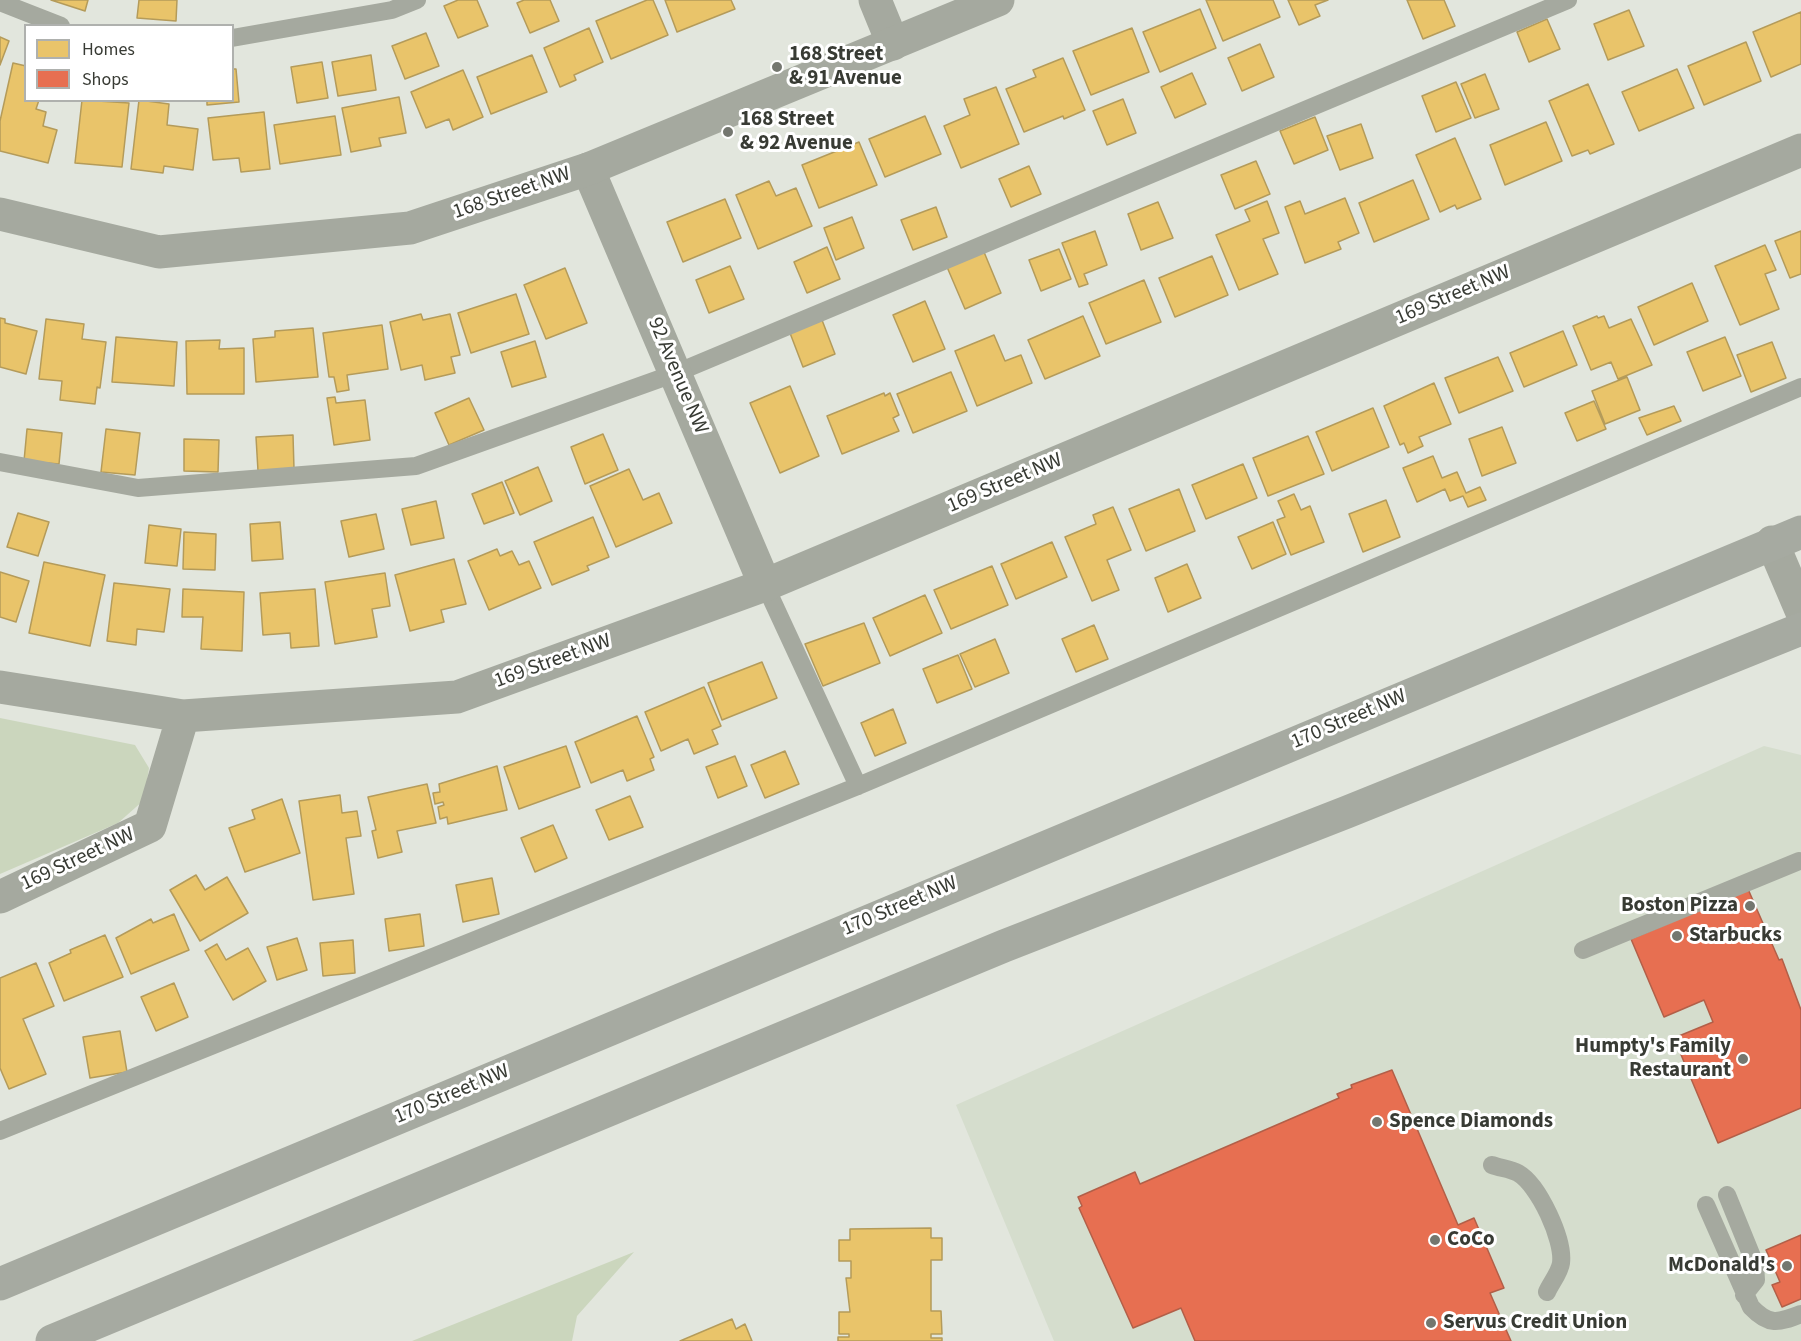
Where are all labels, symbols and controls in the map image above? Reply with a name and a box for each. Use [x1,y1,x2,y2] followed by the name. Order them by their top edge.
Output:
[24,24,234,102] legend
[82,37,135,62] text: Homes
[789,42,902,92] place label: 168 Street & 91 Avenue
[770,60,784,74] marker: 168 Street & 91 Avenue
[82,67,129,92] text: Shops
[740,107,853,157] place label: 168 Street & 92 Avenue
[721,125,735,139] marker: 168 Street & 92 Avenue
[450,162,574,226] street label: 168 Street NW
[1392,260,1514,332] street label: 169 Street NW
[641,314,713,438] street label: 92 Avenue NW
[944,448,1066,520] street label: 169 Street NW
[491,629,615,695] street label: 169 Street NW
[1288,684,1410,756] street label: 170 Street NW
[17,823,139,897] street label: 169 Street NW
[839,871,961,943] street label: 170 Street NW
[1621,893,1738,919] place label: Boston Pizza
[1743,899,1757,913] marker: Boston Pizza
[1689,923,1782,949] place label: Starbucks
[1670,929,1684,943] marker: Starbucks
[1575,1034,1731,1084] place label: Humpty's Family Restaurant
[1736,1052,1750,1066] marker: Humpty's Family Restaurant
[391,1059,513,1131] street label: 170 Street NW
[1389,1109,1553,1135] place label: Spence Diamonds
[1370,1115,1384,1129] marker: Spence Diamonds
[1447,1227,1495,1253] place label: CoCo
[1428,1233,1442,1247] marker: CoCo
[1668,1253,1775,1279] place label: McDonald's
[1780,1259,1794,1273] marker: McDonald's
[1443,1310,1627,1336] place label: Servus Credit Union
[1424,1316,1438,1330] marker: Servus Credit Union

